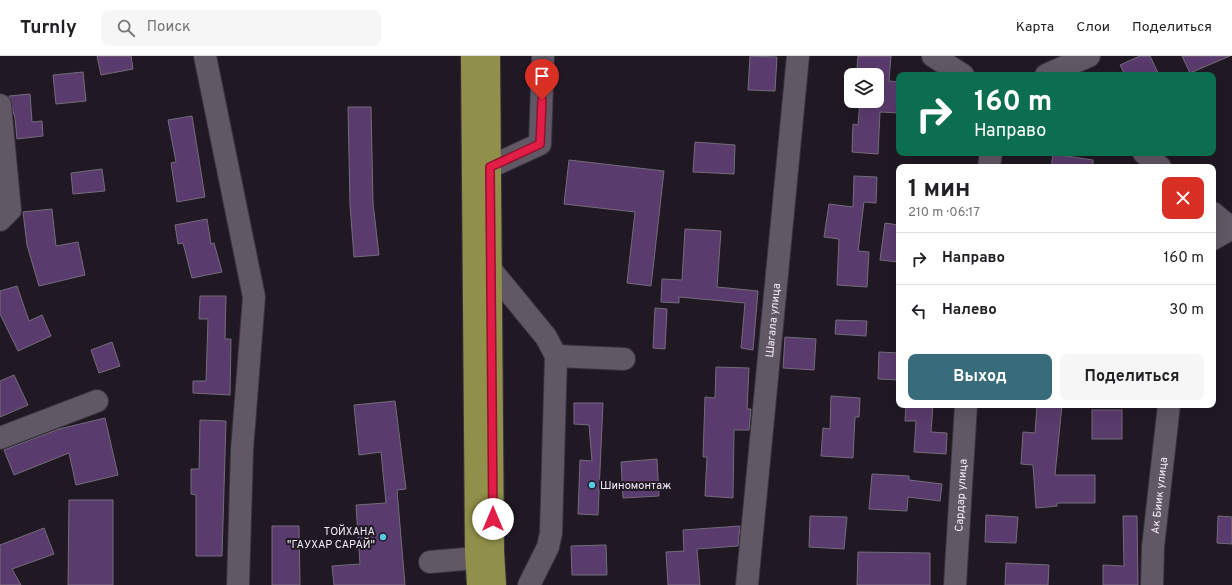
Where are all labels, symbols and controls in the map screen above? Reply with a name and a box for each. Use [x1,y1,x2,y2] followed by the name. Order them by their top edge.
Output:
[101,10,381,46] search box
[20,16,77,40] text: Turnly
[115,17,137,39] icon: search
[147,18,191,37] text: Поиск
[1016,19,1054,36] text: Карта
[1076,19,1110,36] text: Слои
[1132,19,1212,36] text: Поделиться
[525,59,559,100] pin
[531,65,553,87] icon: arrive
[844,68,884,108] map controls
[844,68,884,108] button: layers
[974,85,1052,121] text: 160 m
[908,88,960,140] icon: right
[974,120,1046,143] text: Направо
[908,175,970,205] text: 1 мин
[1162,177,1204,219] button: close
[908,205,980,221] text: 210 m · 06:17
[908,248,930,270] icon: right
[942,249,1005,268] text: Направо
[1164,249,1204,268] text: 160 m
[763,282,784,358] street label: Шагала улица
[908,300,930,322] icon: left
[942,301,997,320] text: Налево
[1169,301,1204,320] text: 30 m
[908,354,1052,400] button: Выход
[1060,354,1204,400] button: Поделиться
[1149,456,1171,535] street label: Ак Биик улица
[952,458,971,532] street label: Сардар улица
[600,479,671,493] place label: Шиномонтаж
[587,480,597,490] marker: Шиномонтаж
[472,498,514,540] position arrow
[287,524,375,552] place label: ТОЙХАНА "ГАУХАР САРАЙ"
[378,532,388,542] marker: ТОЙХАНА "ГАУХАР САРАЙ"

